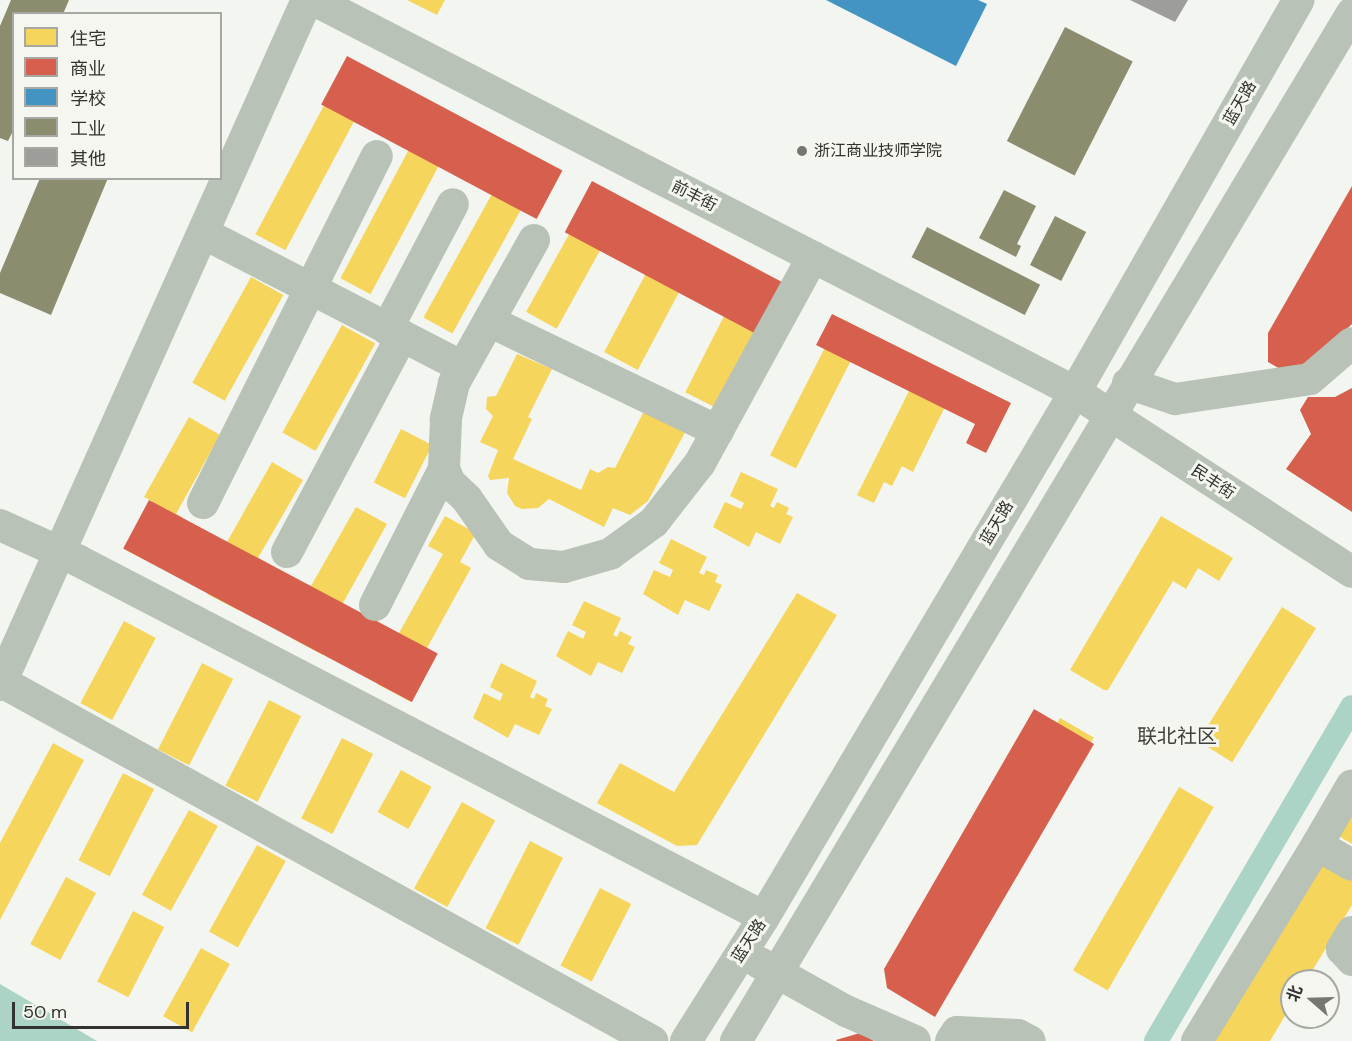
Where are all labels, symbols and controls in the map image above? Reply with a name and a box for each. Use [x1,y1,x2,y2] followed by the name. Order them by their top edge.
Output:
[12,12,222,180] legend
[70,27,106,51] text: 住宅
[70,57,106,81] text: 商业
[1220,77,1260,129] street label: 蓝天路
[70,87,106,111] text: 学校
[70,117,106,141] text: 工业
[814,141,942,161] place label: 浙江商业技师学院
[795,144,809,158] marker: 浙江商业技师学院
[70,147,106,171] text: 其他
[668,177,720,215] street label: 前丰街
[1188,461,1238,503] street label: 民丰街
[976,497,1018,549] street label: 蓝天路
[1137,724,1217,748] district label: 联北社区
[728,916,770,966] street label: 蓝天路
[1280,969,1340,1029] north arrow
[1282,982,1307,1004] text: 北
[15,990,192,1028] scale bar
[23,1000,67,1024] text: 50 m

